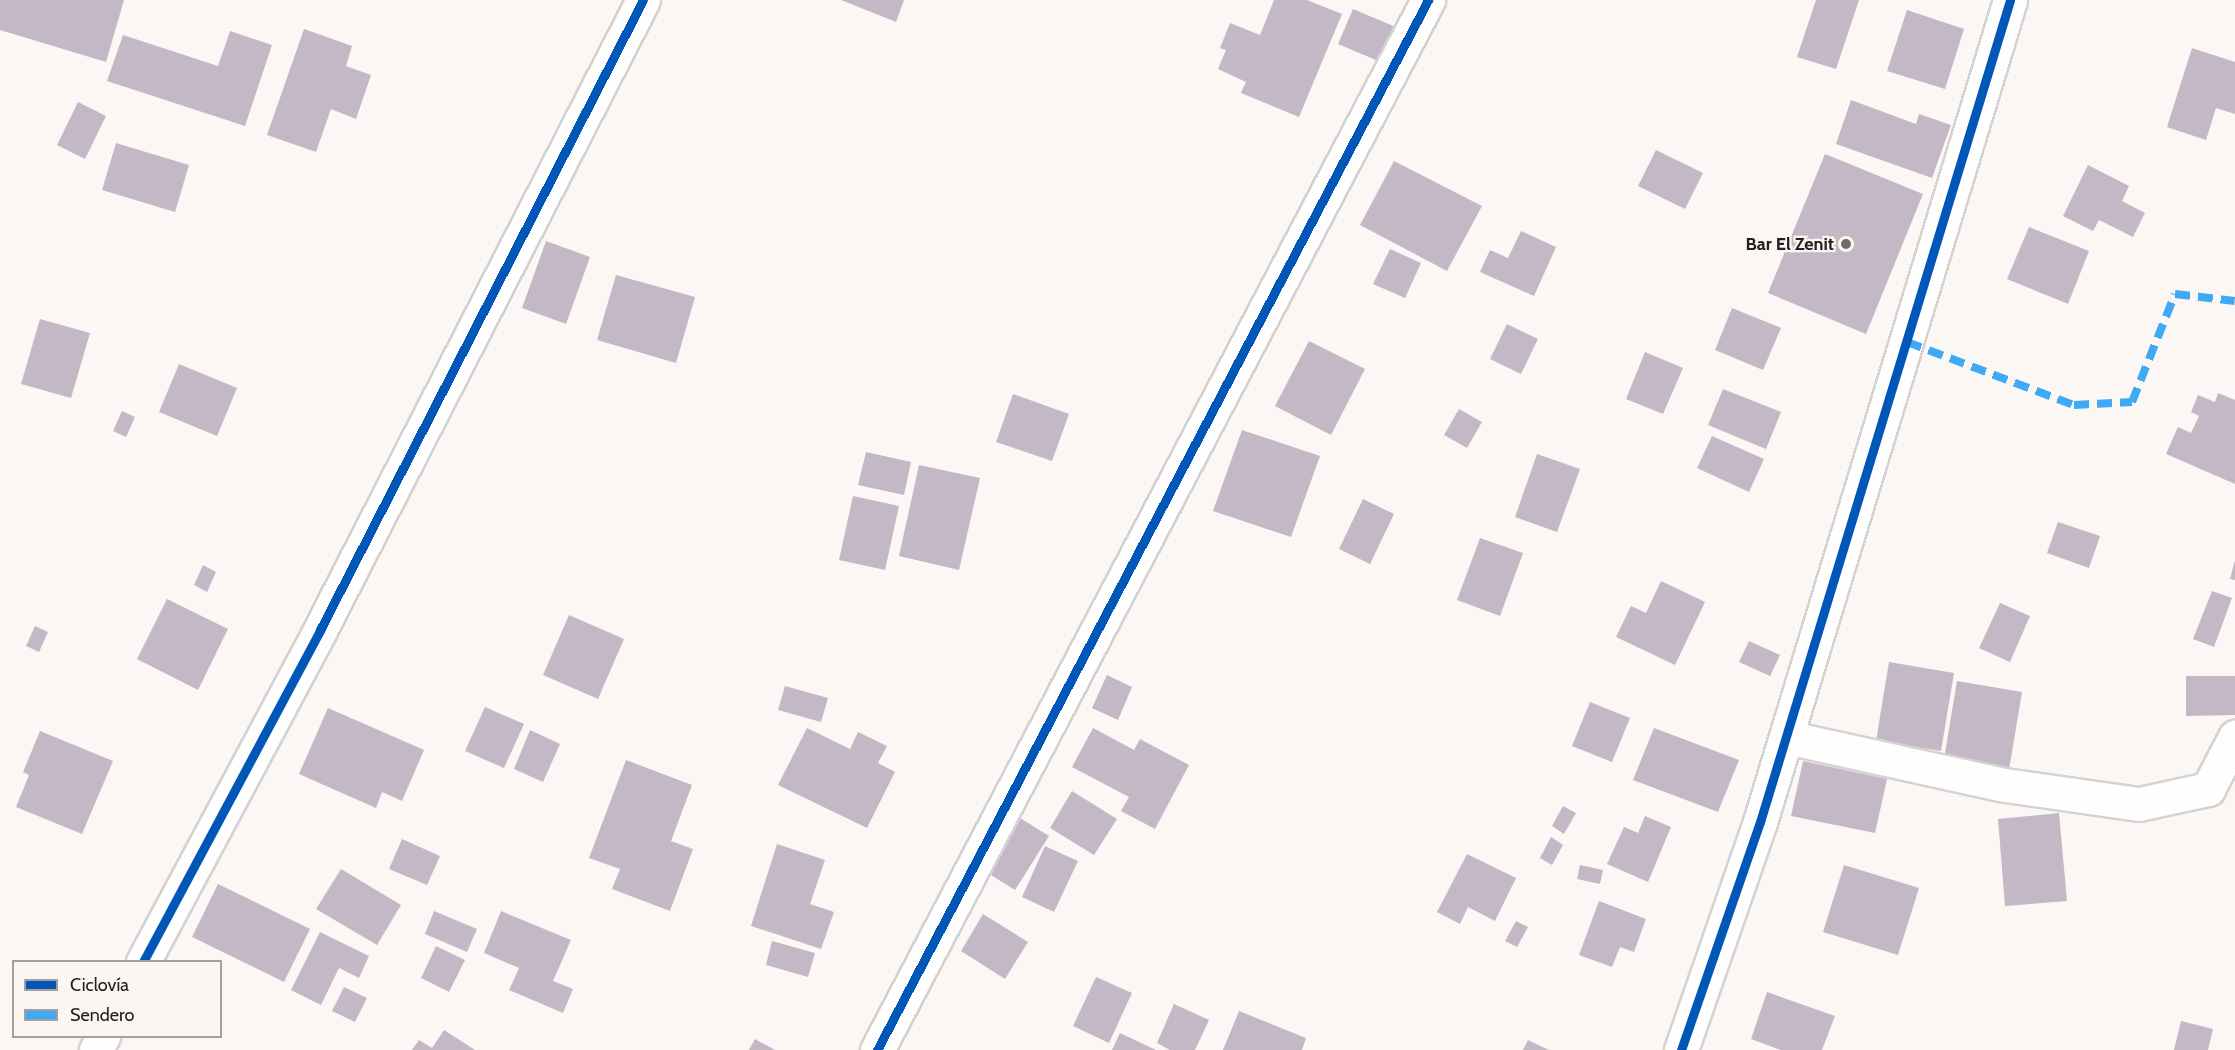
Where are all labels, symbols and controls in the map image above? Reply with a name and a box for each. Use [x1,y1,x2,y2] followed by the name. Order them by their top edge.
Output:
[1746,233,1834,255] place label: Bar El Zenit
[1839,237,1853,251] marker: Bar El Zenit
[12,960,222,1038] legend
[70,974,129,996] text: Ciclovía
[70,1004,134,1026] text: Sendero

